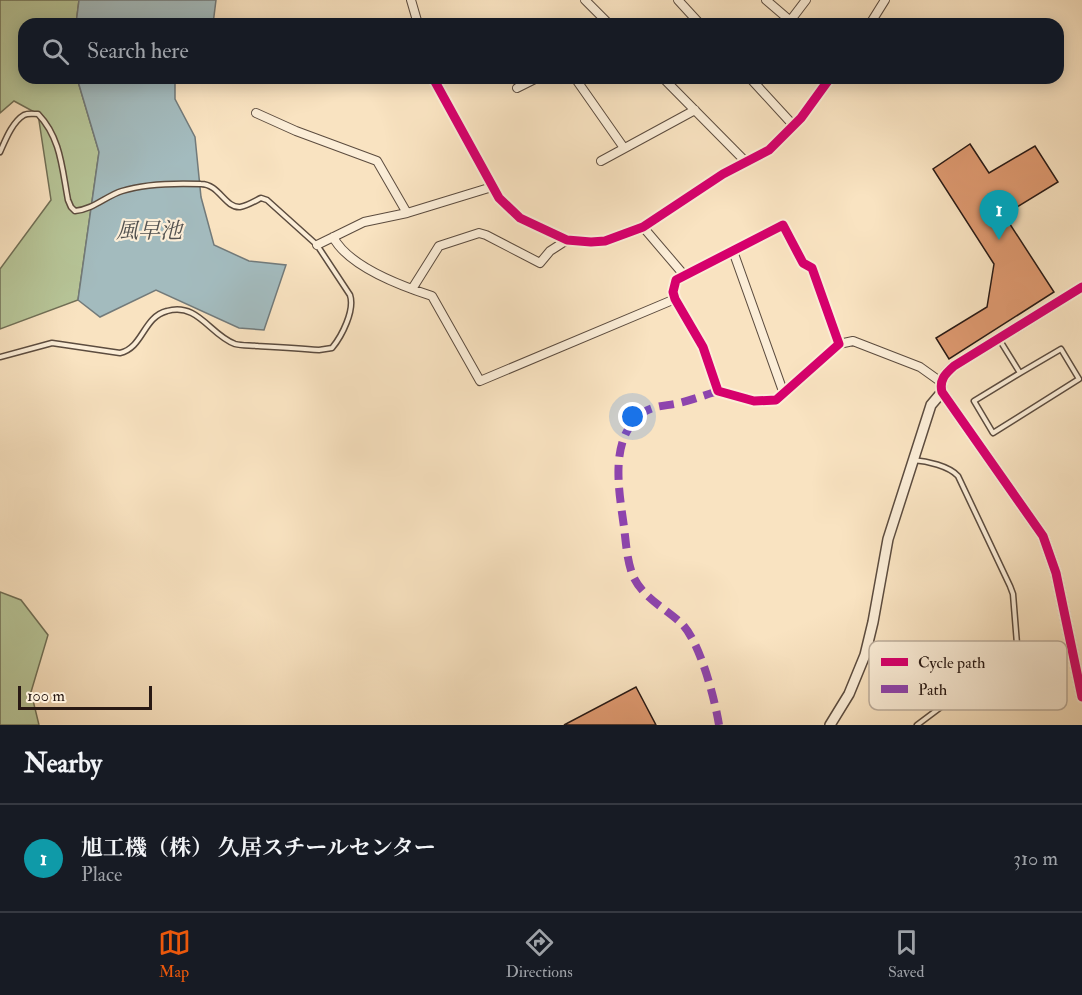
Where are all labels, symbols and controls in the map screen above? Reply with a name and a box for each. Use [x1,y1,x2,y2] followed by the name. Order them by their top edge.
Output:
[18,18,1064,84] search box
[39,35,72,68] icon: search
[87,37,189,65] text: Search here
[980,190,1018,240] pin: 1
[116,217,185,245] water label: 風早池
[618,402,647,431] your location
[869,641,1067,710] legend
[918,653,986,674] text: Cycle path
[918,680,948,700] text: Path
[18,683,152,710] scale bar
[27,686,65,706] text: 100 m
[24,748,102,780] text: Nearby
[81,834,436,862] text: 旭工機（株） 久居スチールセンター
[40,846,47,871] text: 1
[1013,846,1058,871] text: 310 m
[81,862,122,887] text: Place
[158,926,191,982] tab: Map
[506,926,573,982] tab: Directions
[888,926,924,982] tab: Saved

